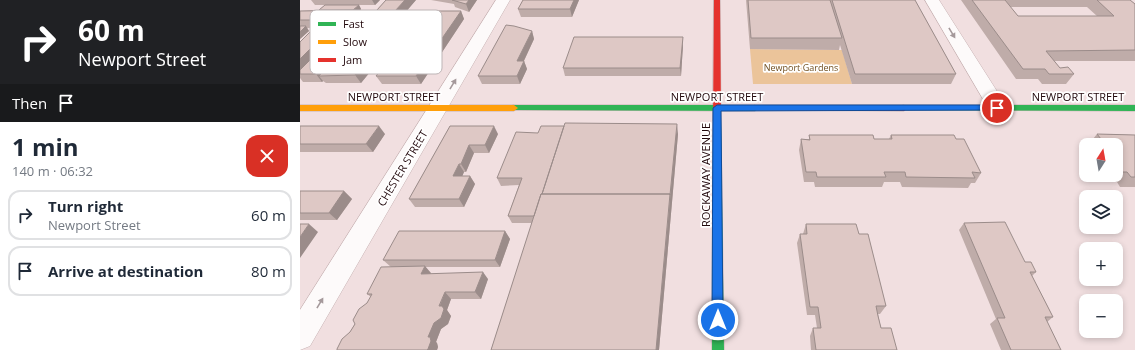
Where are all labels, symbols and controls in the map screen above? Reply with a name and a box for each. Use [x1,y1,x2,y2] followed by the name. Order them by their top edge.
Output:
[310,10,442,74] legend
[78,11,145,49] text: 60 m
[12,16,64,68] icon: right
[343,16,364,31] text: Fast
[949,27,956,39] one-way arrow
[343,34,367,49] text: Slow
[78,47,206,71] text: Newport Street
[342,52,362,67] text: Jam
[764,61,838,74] park label: Newport Gardens
[449,78,456,90] one-way arrow
[348,89,440,104] street label: NEWPORT STREET
[671,89,763,104] street label: NEWPORT STREET
[1032,89,1124,104] street label: NEWPORT STREET
[980,91,1014,125] pin
[55,92,77,114] icon: arrive
[12,93,47,113] text: Then
[986,97,1008,119] icon: arrive
[698,123,713,227] street label: ROCKAWAY AVENUE
[373,127,431,209] street label: CHESTER STREET
[12,130,79,163] text: 1 min
[246,135,288,177] button: close
[1079,138,1123,182] north arrow
[1079,138,1123,338] map controls
[12,162,93,180] text: 140 m · 06:32
[1079,190,1123,234] button: layers
[48,196,123,216] text: Turn right
[14,204,36,226] icon: right
[251,205,286,225] text: 60 m
[48,216,141,234] text: Newport Street
[1079,242,1123,286] button: +
[14,260,36,282] icon: arrive
[48,261,203,281] text: Arrive at destination
[251,261,286,281] text: 80 m
[1079,294,1123,338] button: −
[317,297,324,309] one-way arrow
[697,299,739,341] position arrow

